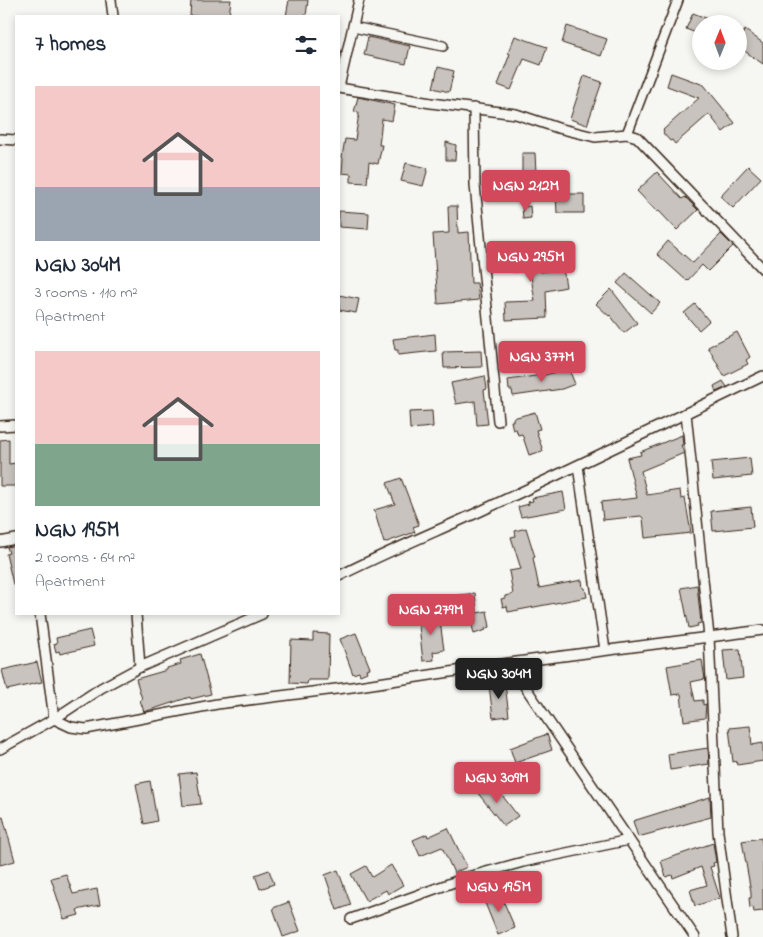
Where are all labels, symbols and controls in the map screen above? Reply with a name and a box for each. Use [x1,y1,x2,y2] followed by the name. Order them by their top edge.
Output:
[692,15,748,70] north arrow
[692,15,747,70] map controls
[35,30,106,60] text: 7 homes
[292,31,320,59] icon: filters
[133,119,223,209] icon: home
[474,170,578,212] pin: NGN 212M
[493,174,559,198] text: NGN 212M
[479,240,583,283] pin: NGN 295M
[497,245,565,269] text: NGN 295M
[35,251,121,281] text: NGN 304M
[35,281,137,305] text: 3 rooms · 110 m²
[35,305,105,329] text: Apartment
[490,340,594,383] pin: NGN 377M
[509,345,575,369] text: NGN 377M
[133,384,223,474] icon: home
[35,516,120,546] text: NGN 195M
[35,546,135,570] text: 2 rooms · 64 m²
[35,570,105,594] text: Apartment
[379,594,483,636] pin: NGN 279M
[399,598,463,622] text: NGN 279M
[447,658,551,700] pin: NGN 304M
[466,662,532,686] text: NGN 304M
[445,762,549,804] pin: NGN 309M
[465,766,529,790] text: NGN 309M
[447,870,551,913] pin: NGN 195M
[467,875,531,899] text: NGN 195M

